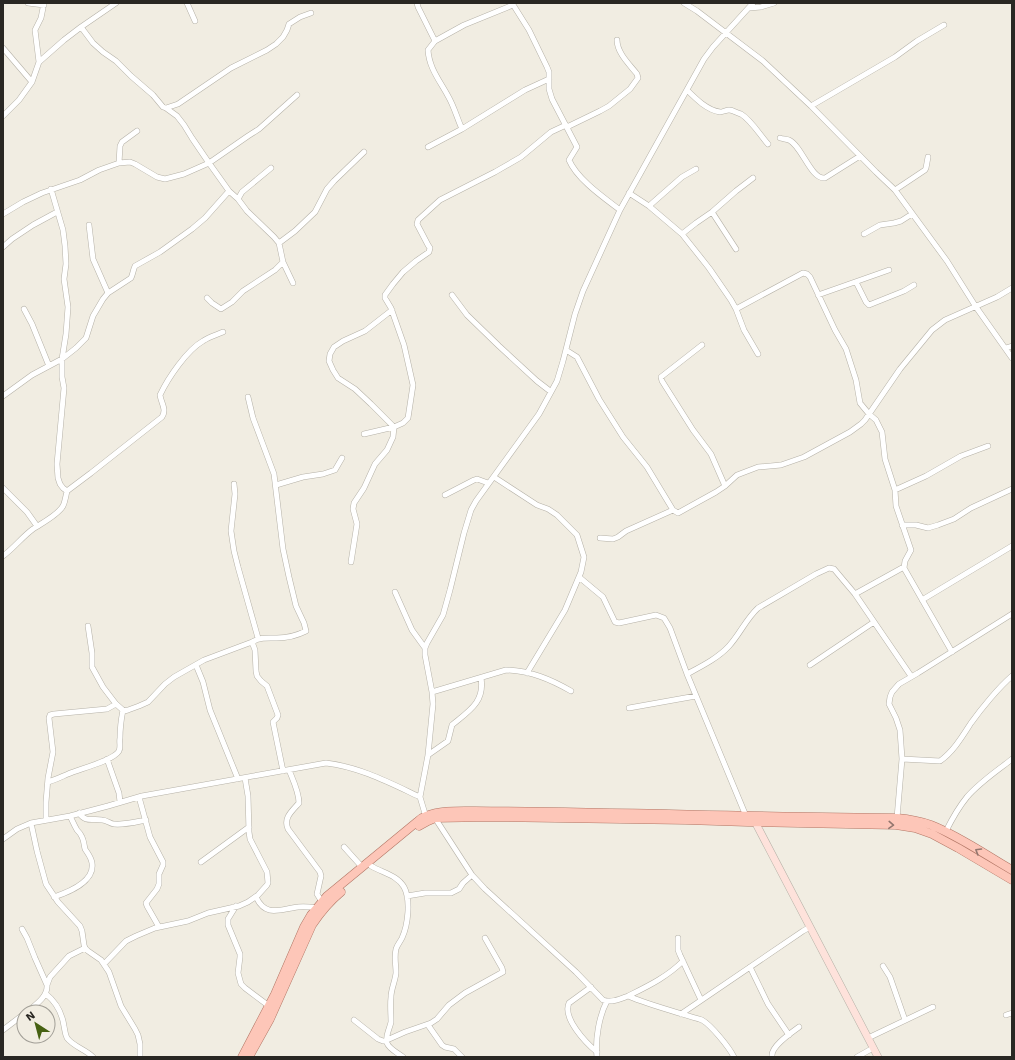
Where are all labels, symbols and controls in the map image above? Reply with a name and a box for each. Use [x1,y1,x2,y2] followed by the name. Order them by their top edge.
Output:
[888,821,894,829] one-way arrow
[975,848,982,855] one-way arrow
[16,1004,56,1044] north arrow
[23,1009,38,1024] text: N

